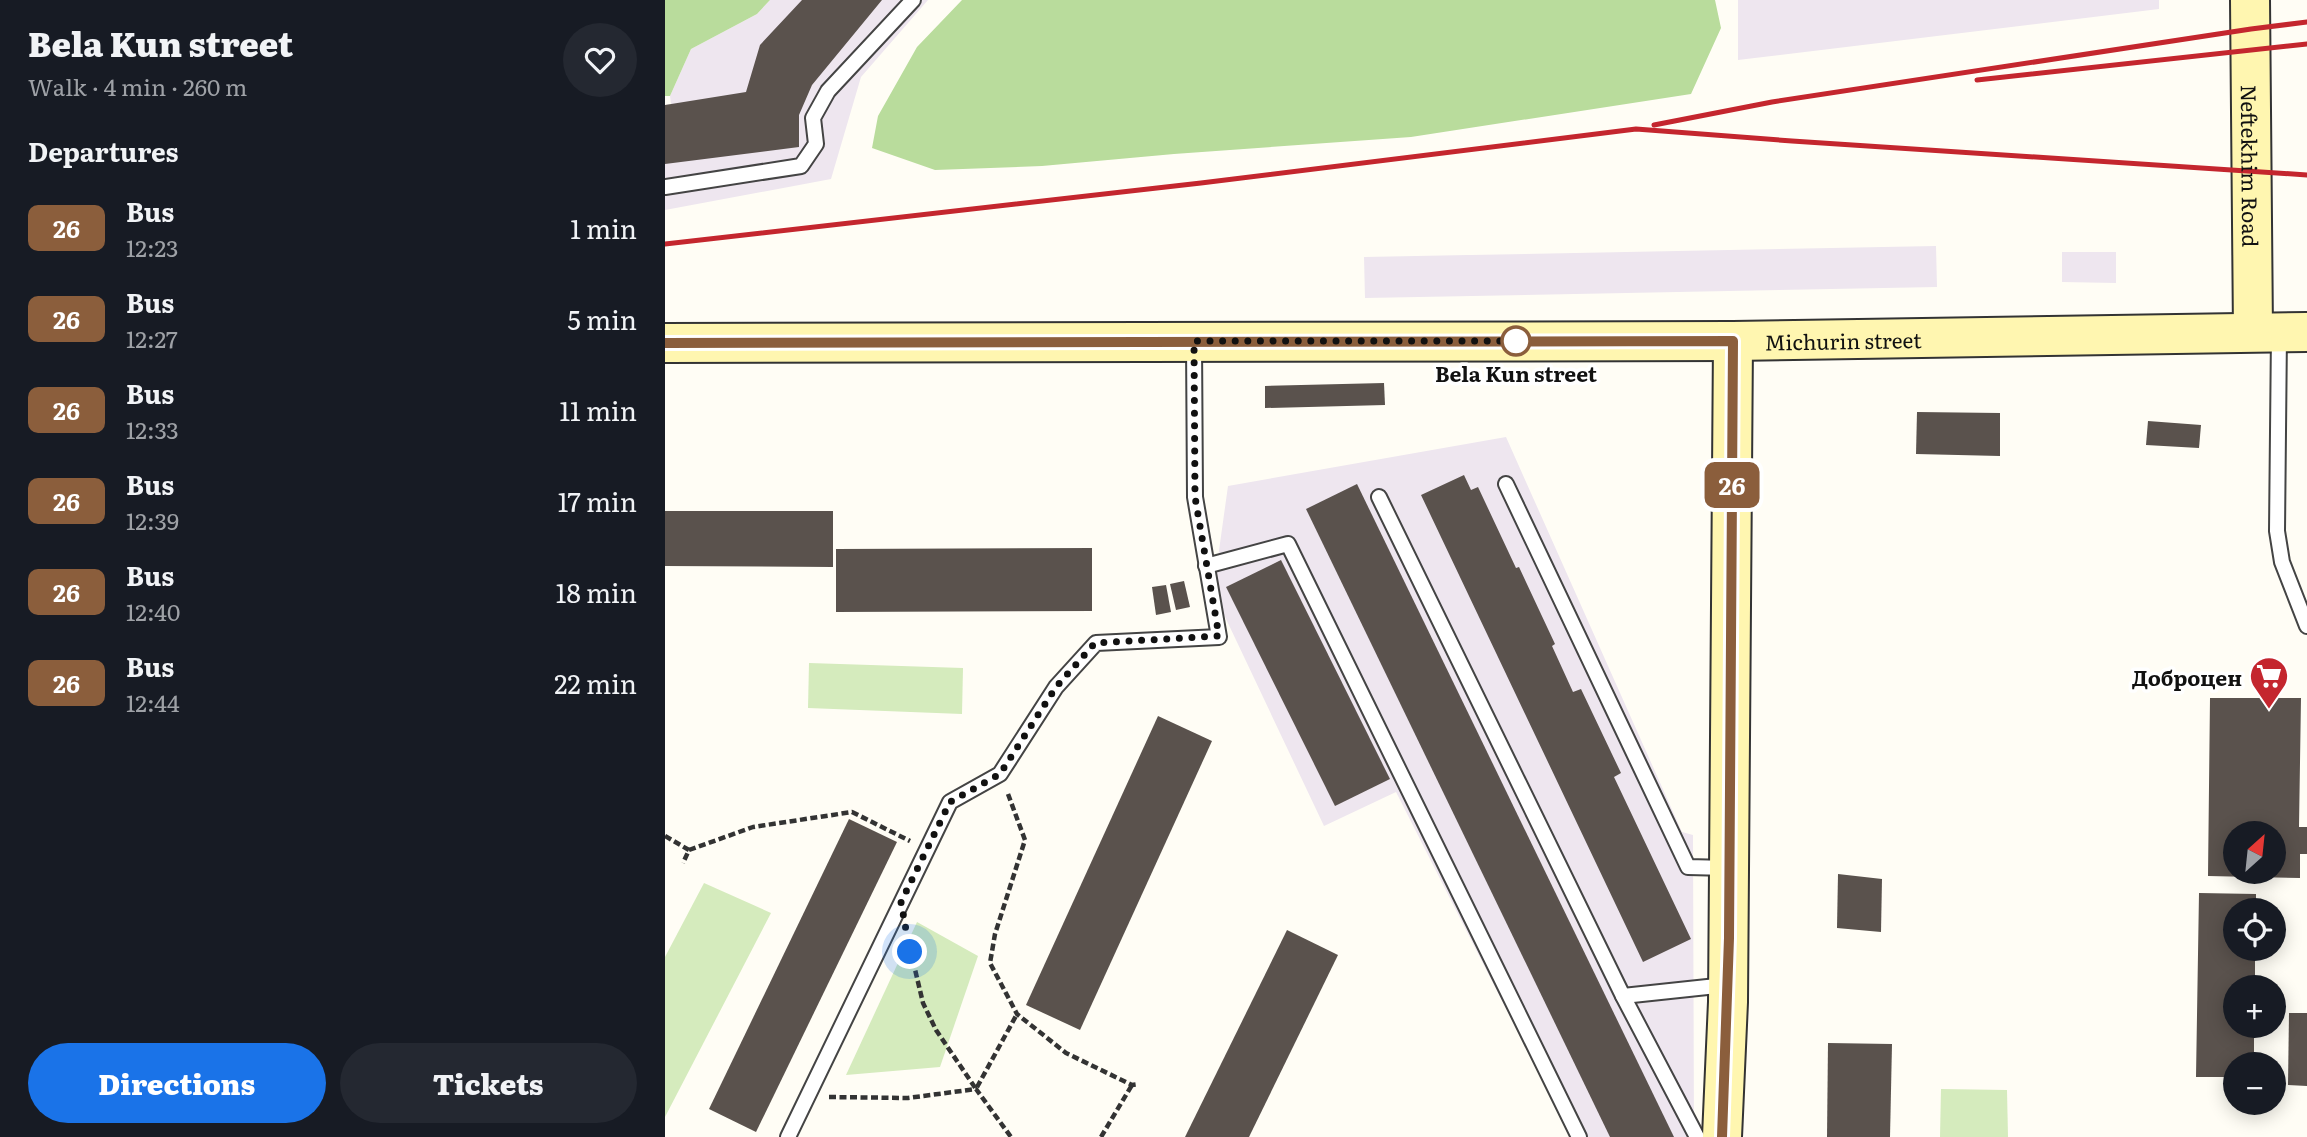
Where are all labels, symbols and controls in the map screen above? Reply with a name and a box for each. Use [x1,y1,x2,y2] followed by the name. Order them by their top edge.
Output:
[28,18,293,67] text: Bela Kun street
[563,23,637,97] button: heart
[28,69,247,103] text: Walk · 4 min · 260 m
[2235,84,2268,248] street label: Neftekhim Road
[28,131,179,170] text: Departures
[126,191,174,230] text: Bus
[570,208,637,247] text: 1 min
[53,210,80,245] text: 26
[126,230,179,264] text: 12:23
[126,282,174,321] text: Bus
[568,299,637,338] text: 5 min
[53,301,80,336] text: 26
[126,321,178,355] text: 12:27
[1764,323,1922,356] street label: Michurin street
[1501,326,1531,356] marker: Bela Kun street
[1435,357,1598,388] place label: Bela Kun street
[126,373,174,412] text: Bus
[560,390,637,429] text: 11 min
[53,392,80,427] text: 26
[126,412,179,446] text: 12:33
[1701,462,1763,508] line badge: 26
[126,464,174,503] text: Bus
[1719,467,1745,502] text: 26
[558,481,637,520] text: 17 min
[53,483,80,518] text: 26
[126,503,179,537] text: 12:39
[126,555,174,594] text: Bus
[556,572,637,611] text: 18 min
[53,574,80,609] text: 26
[126,594,180,628] text: 12:40
[126,646,174,685] text: Bus
[2248,655,2290,710] supermarket icon: Доброцен
[2132,661,2242,692] place label: Доброцен
[554,663,637,702] text: 22 min
[53,665,80,700] text: 26
[126,685,180,719] text: 12:44
[2223,821,2285,884] north arrow
[2223,821,2286,1115] map controls
[2223,898,2286,961] button: locate
[892,934,927,969] your location
[2223,975,2286,1038] button: +
[28,1043,326,1123] button: Directions
[340,1043,637,1123] button: Tickets
[2223,1052,2286,1115] button: −

